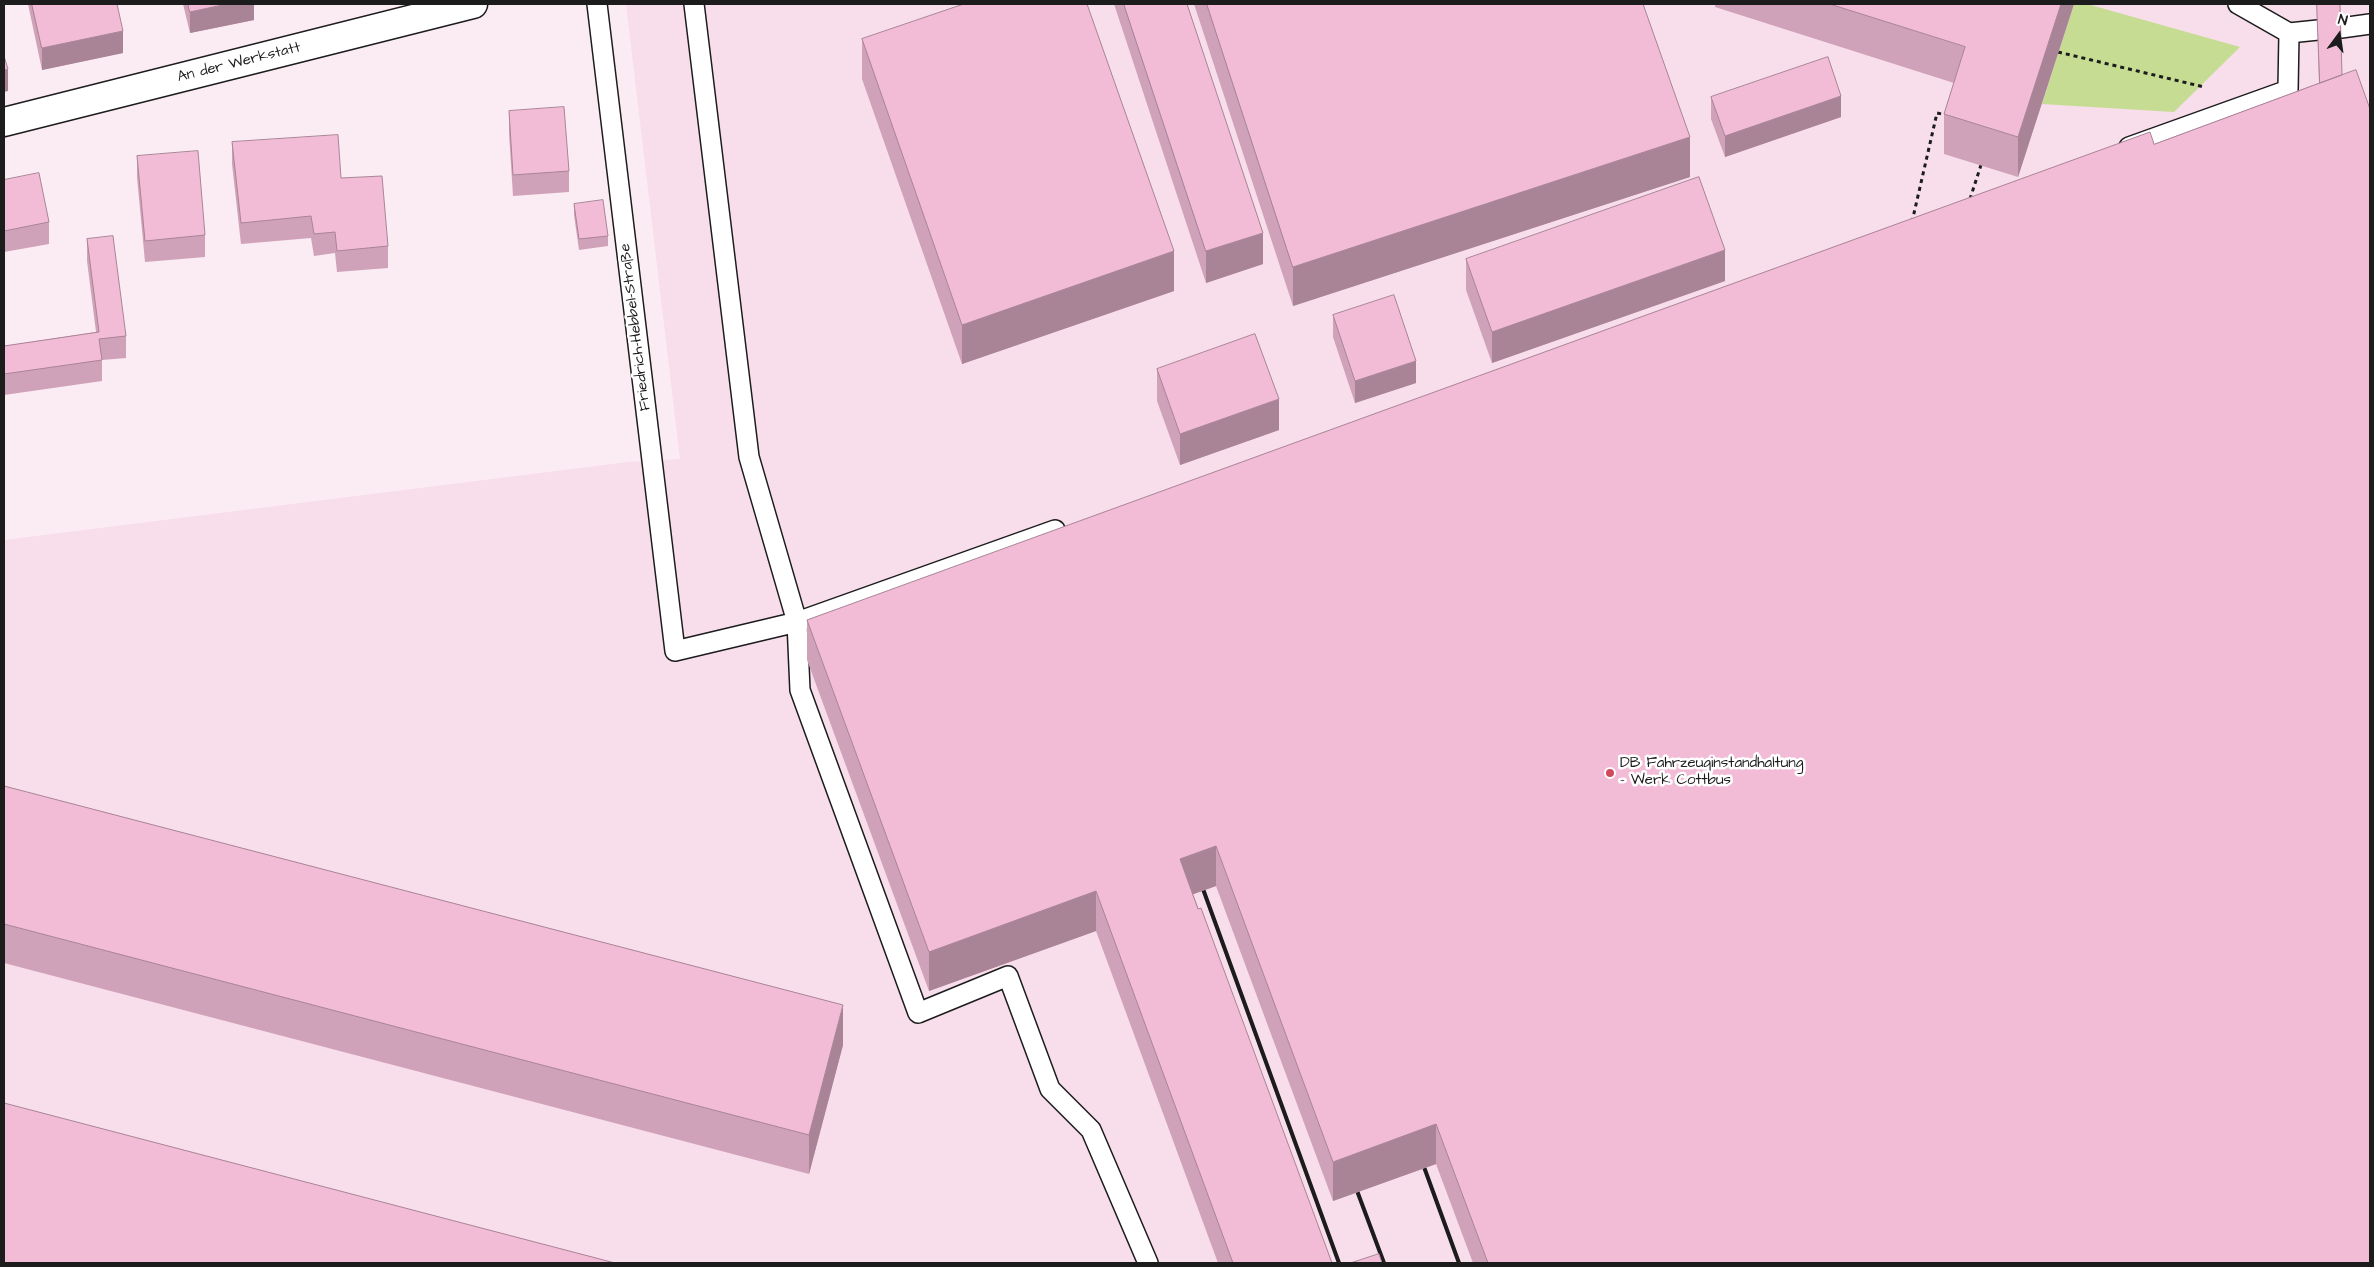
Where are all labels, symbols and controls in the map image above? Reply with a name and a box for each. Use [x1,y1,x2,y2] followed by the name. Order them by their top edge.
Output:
[2314,10,2364,60] north arrow
[2336,10,2349,31] text: N
[176,39,302,87] street label: An der Werkstatt
[617,242,655,412] street label: Friedrich-Hebbel-Straße
[1620,755,1804,790] place label: DB Fahrzeuginstandhaltung - Werk Cottbus
[1604,767,1616,779] marker: DB Fahrzeuginstandhaltung - Werk Cottbus

